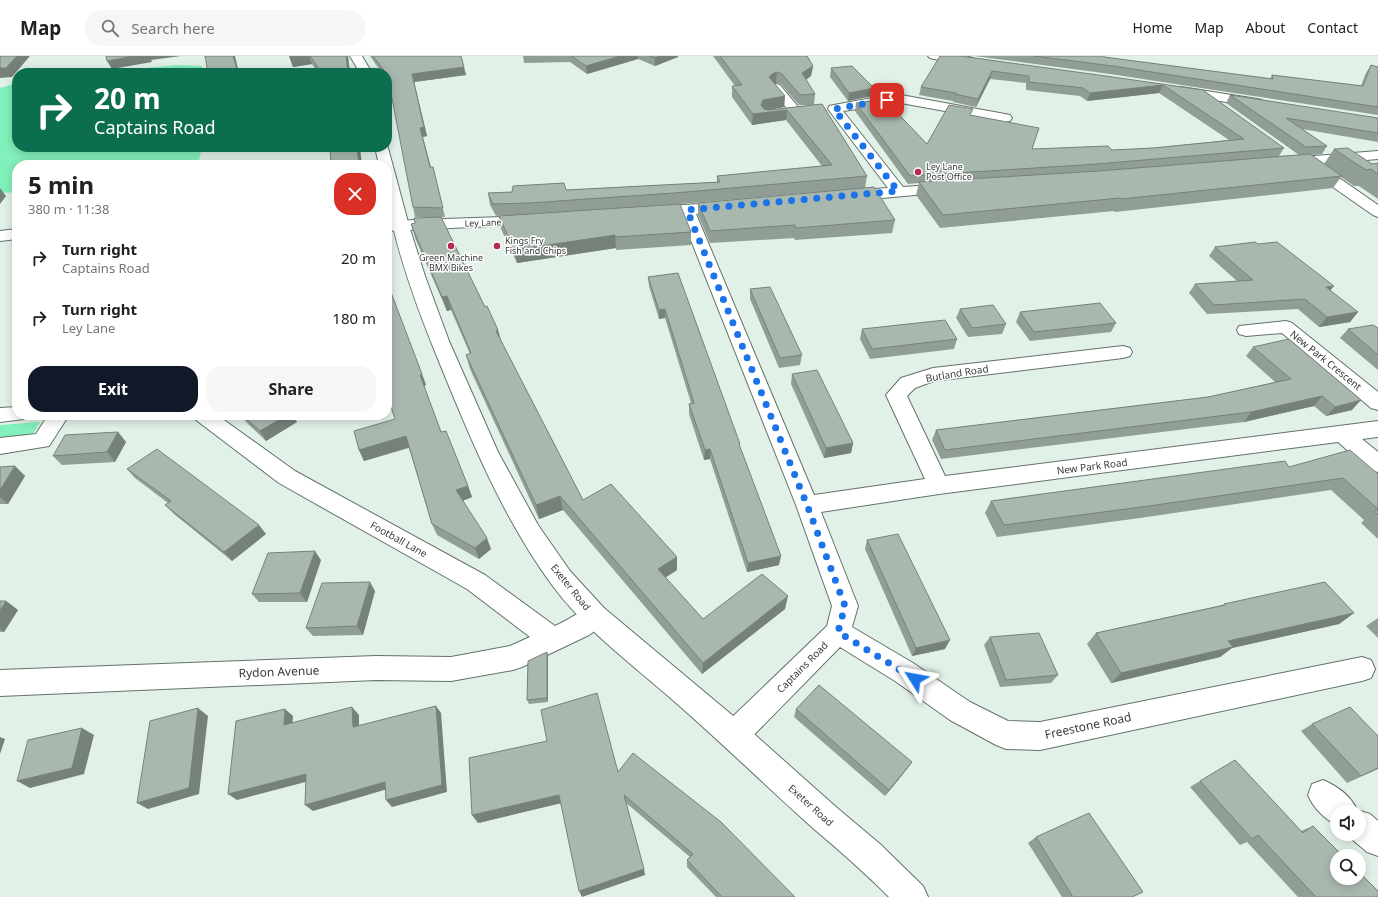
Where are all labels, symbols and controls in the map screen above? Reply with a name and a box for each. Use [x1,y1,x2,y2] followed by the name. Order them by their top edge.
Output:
[85,10,365,46] search box
[20,15,61,41] text: Map
[99,17,121,39] icon: search
[131,18,215,38] text: Search here
[1133,18,1172,37] text: Home
[1194,18,1224,37] text: Map
[1246,18,1285,37] text: About
[1307,18,1358,37] text: Contact
[94,79,161,117] text: 20 m
[870,83,904,117] pin
[28,84,80,136] icon: right
[876,89,898,111] icon: arrive
[94,115,215,139] text: Captains Road
[926,160,972,183] place label: Ley Lane Post Office
[913,167,923,177] marker: Ley Lane Post Office
[28,168,94,201] text: 5 min
[334,173,376,215] button: close
[28,200,109,218] text: 380 m · 11:38
[464,215,502,230] street label: Ley Lane
[505,234,566,257] place label: Kings Fry Fish and Chips
[62,239,137,259] text: Turn right
[446,241,456,251] marker: Green Machine BMX Bikes
[492,241,502,251] marker: Kings Fry Fish and Chips
[28,247,50,269] icon: right
[341,248,376,268] text: 20 m
[419,251,483,274] place label: Green Machine BMX Bikes
[62,259,150,277] text: Captains Road
[62,299,137,319] text: Turn right
[28,307,50,329] icon: right
[332,308,376,328] text: 180 m
[62,319,115,337] text: Ley Lane
[1287,327,1365,393] street label: New Park Crescent
[925,361,989,385] street label: Butland Road
[28,366,198,412] button: Exit
[206,366,376,412] button: Share
[1056,455,1128,477] street label: New Park Road
[368,518,430,561] street label: Football Lane
[548,561,594,613] street label: Exeter Road
[773,638,831,696] street label: Captains Road
[894,658,936,700] position arrow
[238,662,320,681] street label: Rydon Avenue
[1043,708,1133,743] street label: Freestone Road
[785,781,837,829] street label: Exeter Road
[1330,805,1366,885] map controls
[1330,805,1366,841] button: sound
[1330,849,1366,885] button: search

